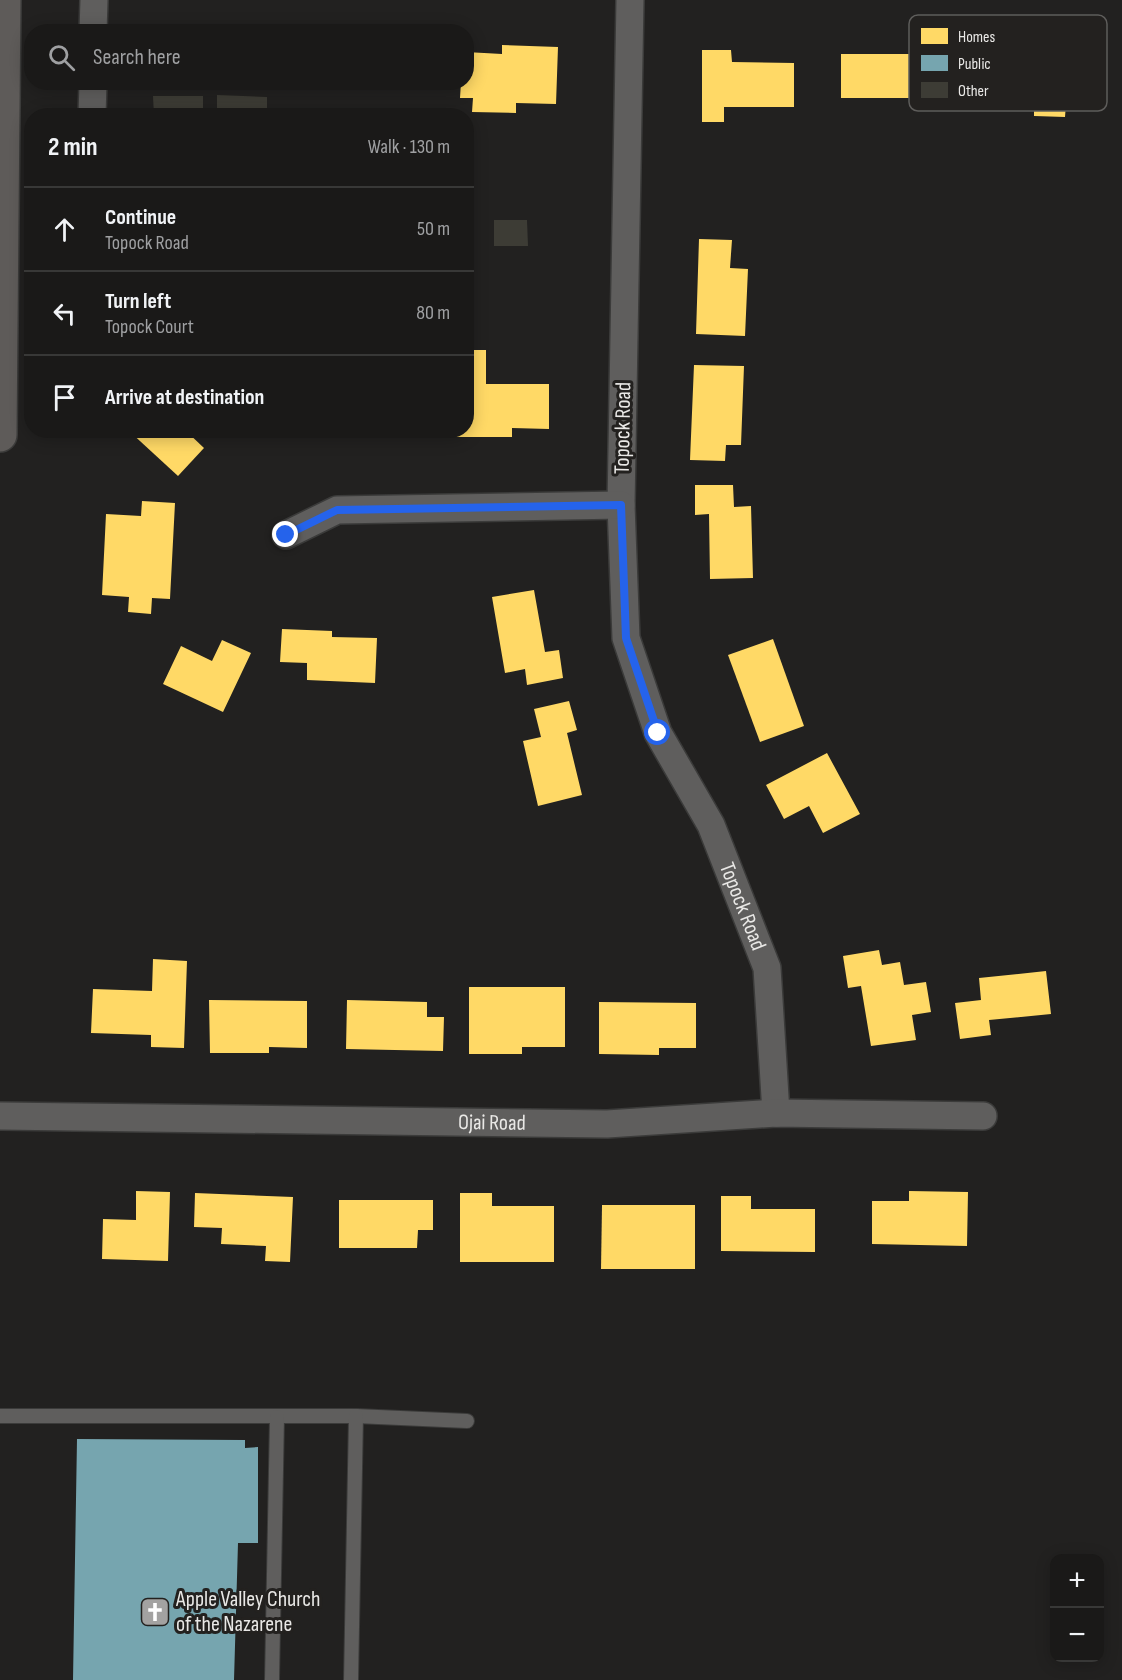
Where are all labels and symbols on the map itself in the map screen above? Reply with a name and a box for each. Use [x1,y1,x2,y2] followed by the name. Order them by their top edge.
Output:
[909,15,1107,111] legend
[958,28,995,47] text: Homes
[958,55,991,74] text: Public
[958,82,989,101] text: Other
[609,382,637,474] street label: Topock Road
[272,521,298,547] route end
[644,719,670,745] route start
[713,859,772,954] street label: Topock Road
[458,1109,526,1136] street label: Ojai Road
[175,1586,321,1638] place label: Apple Valley Church of the Nazarene
[139,1596,171,1628] church icon: Apple Valley Church of the Nazarene

